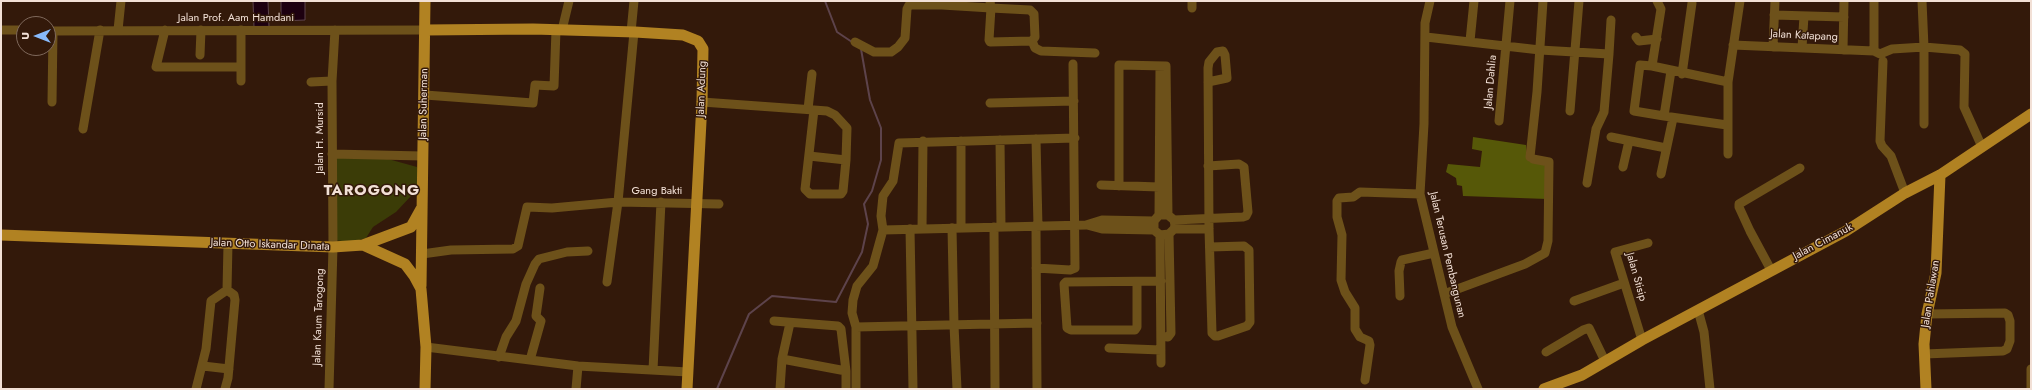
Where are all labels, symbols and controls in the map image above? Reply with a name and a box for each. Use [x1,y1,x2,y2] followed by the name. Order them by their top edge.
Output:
[178,11,294,25] street label: Jalan Prof. Aam Hamdani
[16,16,56,56] north arrow
[1770,28,1838,44] street label: Jalan Katapang
[17,32,33,40] text: U
[1482,55,1500,109] street label: Jalan Dahlia
[694,61,710,117] street label: Jalan Adung
[417,68,431,140] street label: Jalan Suherman
[313,102,327,174] street label: Jalan H. Mursid
[324,182,420,200] district label: TAROGONG
[632,184,682,198] street label: Gang Bakti
[1426,191,1468,319] street label: Jalan Terusan Pembangunan
[1791,221,1855,263] street label: Jalan Cimanuk
[210,236,330,254] street label: Jalan Otto Iskandar Dinata
[1623,251,1649,303] street label: Jalan Stisip
[1919,259,1943,329] street label: Jalan Pahlawan
[311,268,327,366] street label: Jalan Kaum Tarogong

